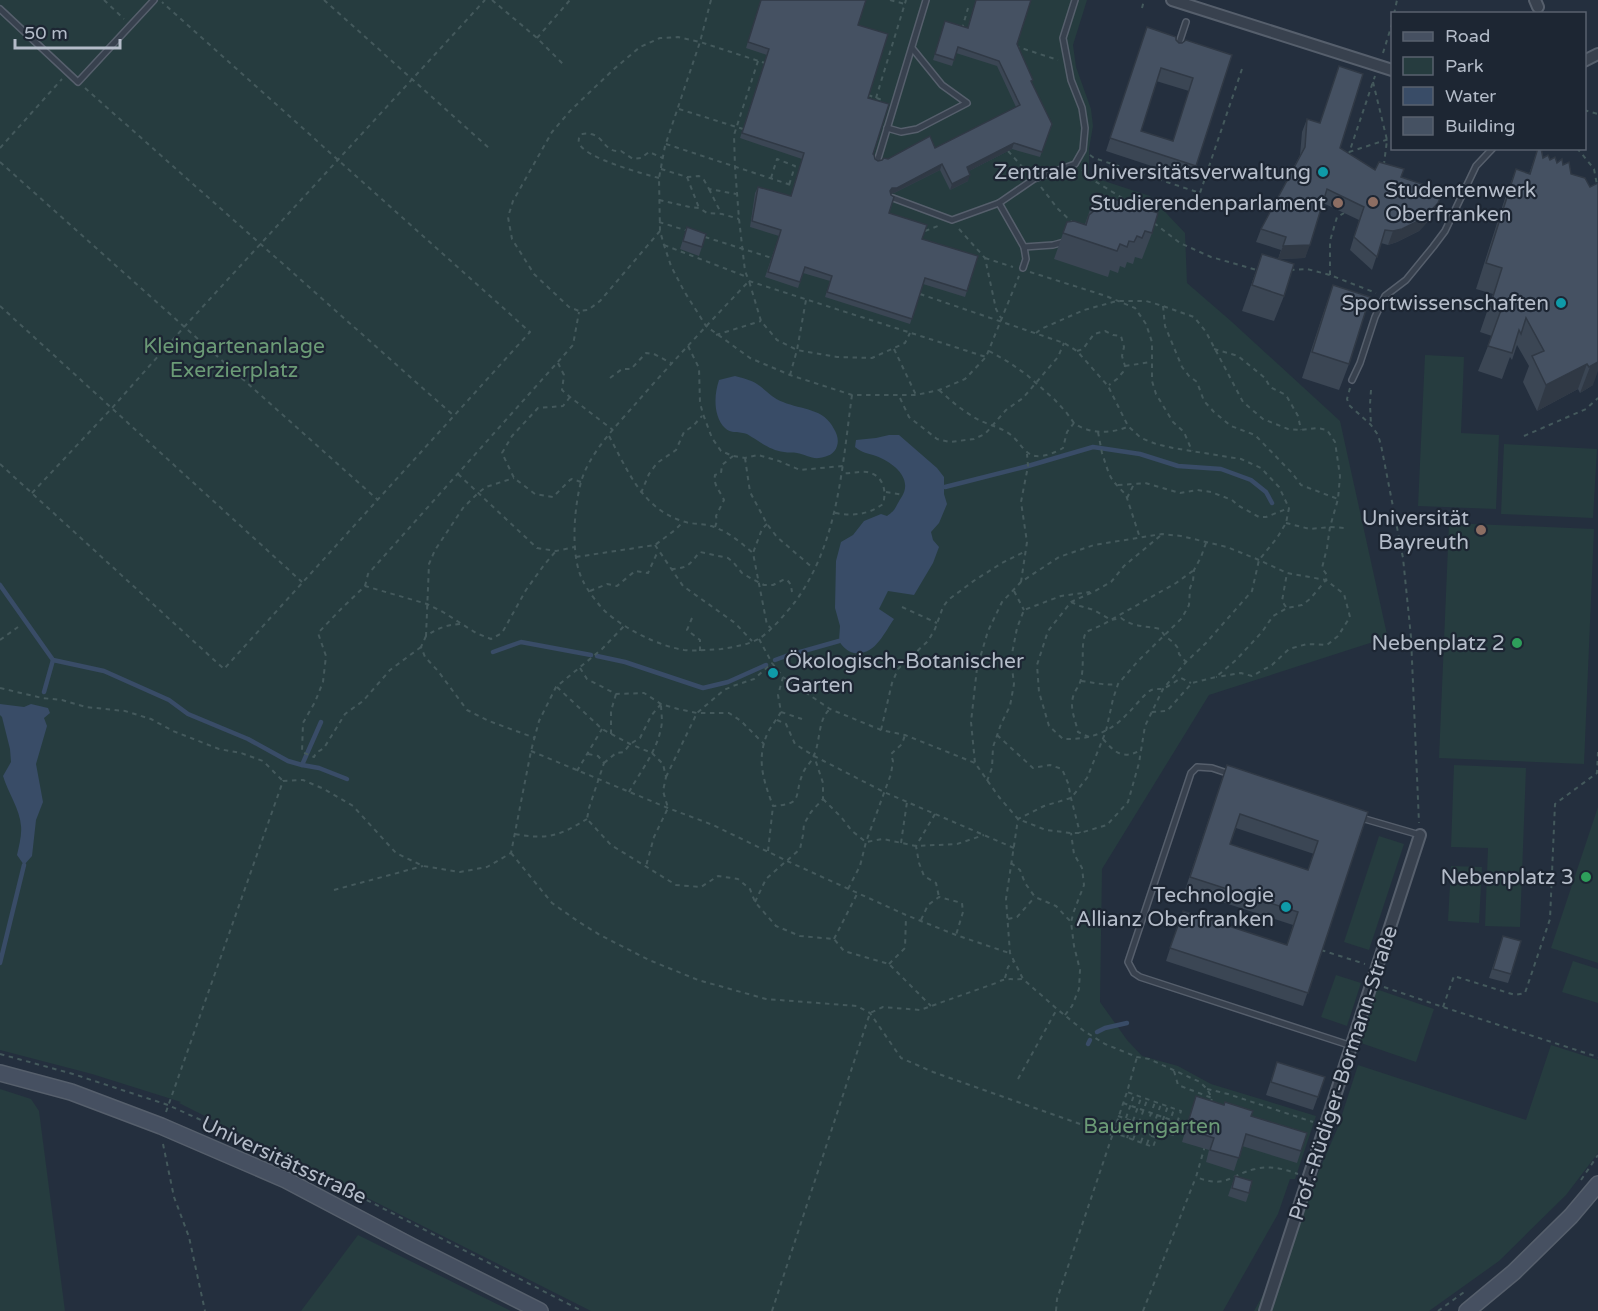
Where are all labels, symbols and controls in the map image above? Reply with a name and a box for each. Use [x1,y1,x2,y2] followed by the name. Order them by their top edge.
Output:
[15,12,120,50] scale bar
[1391,12,1586,150] legend
[24,22,68,44] text: 50 m
[1445,25,1490,47] text: Road
[1445,55,1484,77] text: Park
[1445,85,1496,107] text: Water
[1445,115,1515,137] text: Building
[994,160,1311,185] place label: Zentrale Universitätsverwaltung
[1316,165,1330,179] marker: Zentrale Universitätsverwaltung
[1385,178,1536,227] place label: Studentenwerk Oberfranken
[1090,191,1326,216] place label: Studierendenparlament
[1366,195,1380,209] marker: Studentenwerk Oberfranken
[1331,196,1345,210] marker: Studierendenparlament
[1342,291,1549,316] place label: Sportwissenschaften
[1554,296,1568,310] marker: Sportwissenschaften
[143,334,325,383] park label: Kleingartenanlage Exerzierplatz
[1362,506,1469,555] place label: Universität Bayreuth
[1474,523,1488,537] marker: Universität Bayreuth
[1371,631,1505,656] place label: Nebenplatz 2
[1510,636,1524,650] marker: Nebenplatz 2
[785,649,1024,698] place label: Ökologisch-Botanischer Garten
[766,666,780,680] marker: Ökologisch-Botanischer Garten
[1440,865,1574,890] place label: Nebenplatz 3
[1579,870,1593,884] marker: Nebenplatz 3
[1076,883,1274,932] place label: Technologie Allianz Oberfranken
[1279,900,1293,914] marker: Technologie Allianz Oberfranken
[1284,922,1403,1224] street label: Prof.-Rüdiger-Bormann-Straße
[197,1111,371,1210] street label: Universitätsstraße
[1083,1114,1221,1139] park label: Bauerngarten

